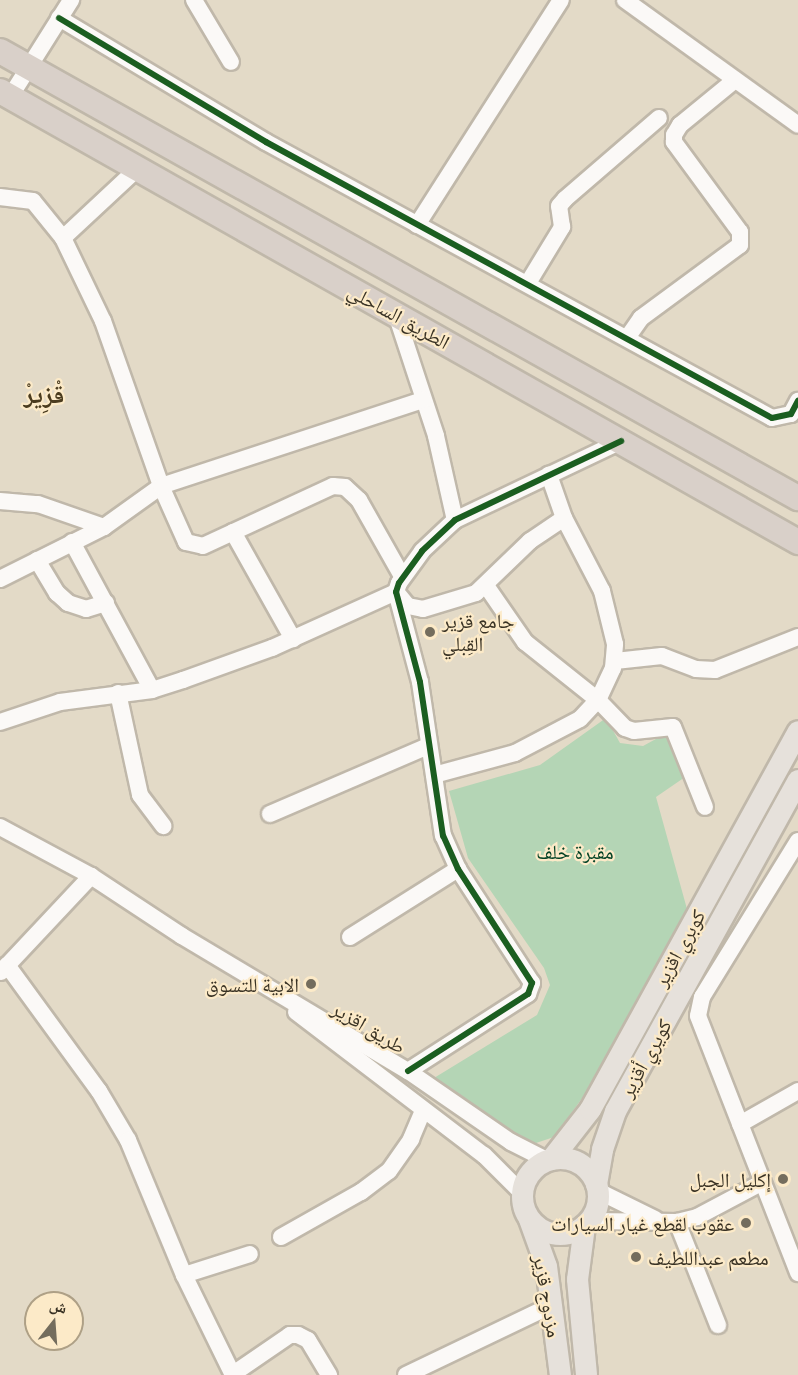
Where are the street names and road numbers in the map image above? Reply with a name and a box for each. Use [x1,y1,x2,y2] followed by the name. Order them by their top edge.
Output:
[344,278,454,354] street label: الطريق الساحلي
[648,905,710,991] street label: كوبري اقزير
[328,996,410,1058] street label: طريق اقزير
[614,1015,676,1101] street label: كويري أقزير
[529,1253,567,1339] street label: مزدوج قزير

